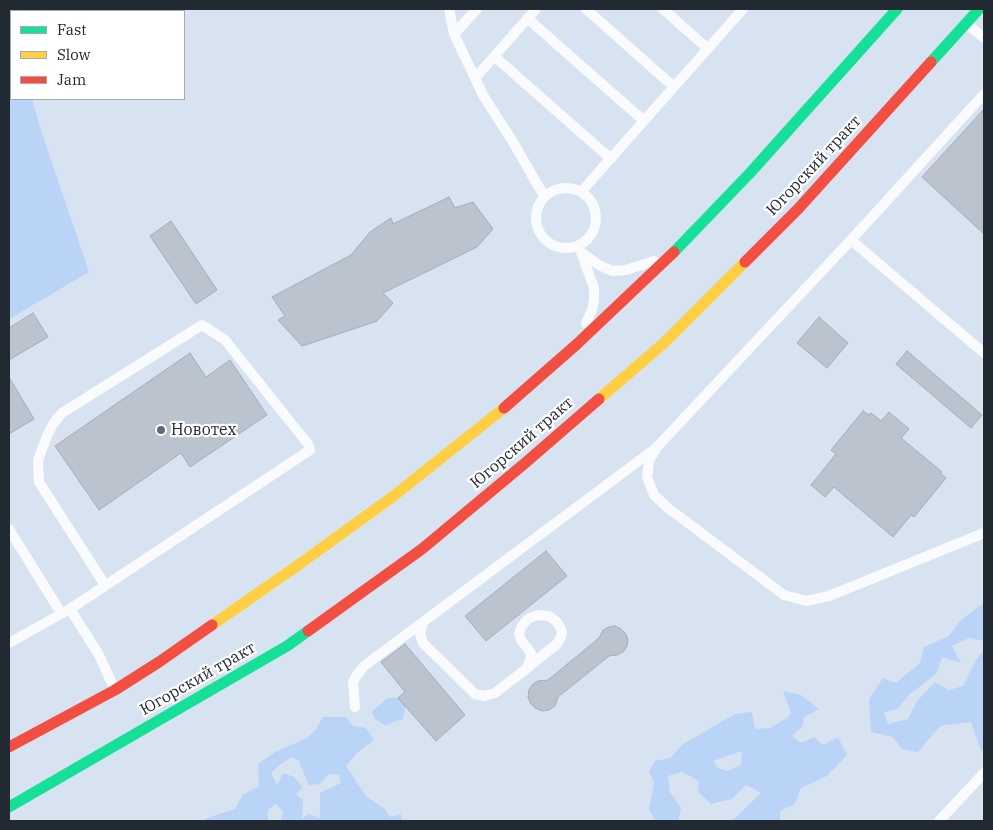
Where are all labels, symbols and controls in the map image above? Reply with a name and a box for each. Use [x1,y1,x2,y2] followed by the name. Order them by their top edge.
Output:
[10,10,185,100] legend
[57,20,87,39] text: Fast
[57,45,90,64] text: Slow
[57,70,86,89] text: Jam
[763,112,865,220] street label: Югорский тракт
[467,393,577,493] street label: Югорский тракт
[171,420,236,440] place label: Новотех
[155,424,167,436] marker: Новотех
[137,638,259,720] street label: Югорский тракт

